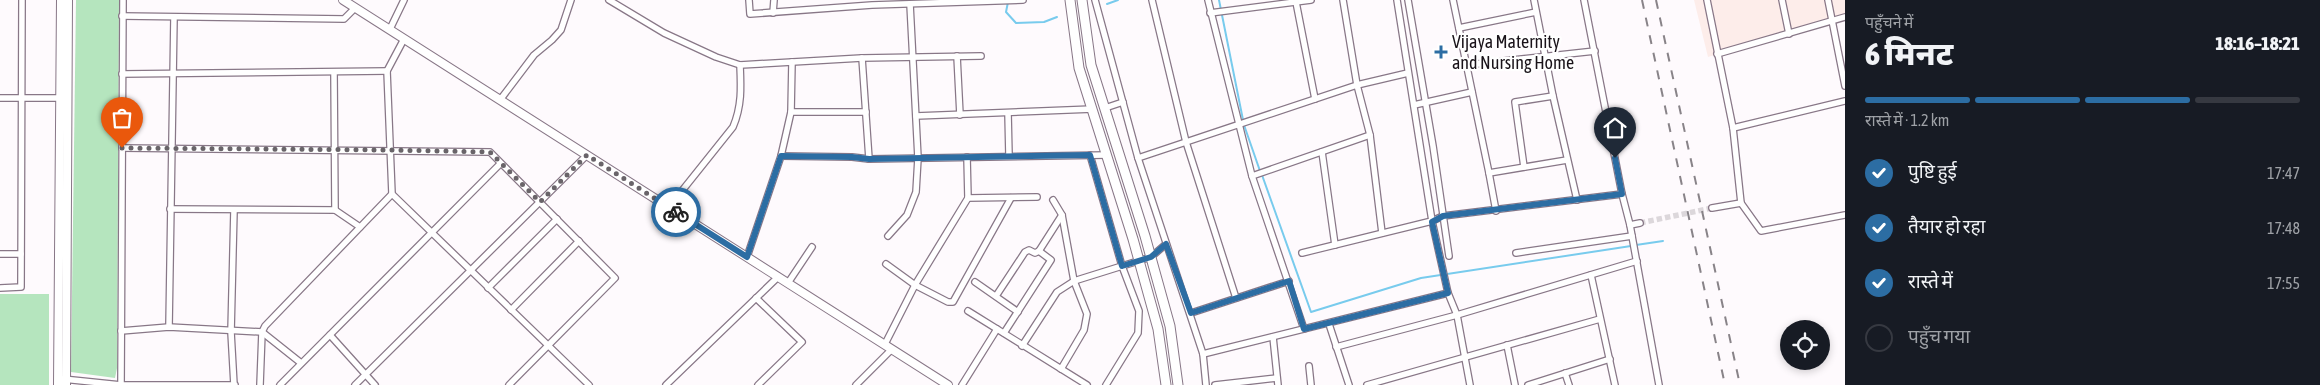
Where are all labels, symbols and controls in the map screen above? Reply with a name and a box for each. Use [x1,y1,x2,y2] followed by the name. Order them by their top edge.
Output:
[1865,13,1913,31] text: पहुँचने में
[1452,31,1574,73] place label: Vijaya Maternity and Nursing Home
[2215,32,2300,54] text: 18:16–18:21
[1865,35,1953,72] text: 6 मिनट
[1434,45,1448,59] marker: Vijaya Maternity and Nursing Home
[101,97,143,148] pin
[108,104,136,132] icon: bag
[1594,107,1636,158] pin
[1865,111,1949,129] text: रास्ते में · 1.2 km
[1601,114,1629,142] icon: home
[1865,159,1893,187] icon: check
[1908,160,1957,182] text: पुष्टि हुई
[2267,164,2300,182] text: 17:47
[651,187,701,237] courier
[662,198,690,226] icon: bike
[1865,214,1893,242] icon: check
[1908,215,1986,237] text: तैयार हो रहा
[2267,219,2300,237] text: 17:48
[1865,269,1893,297] icon: check
[1908,270,1953,292] text: रास्ते में
[2267,274,2300,292] text: 17:55
[1780,320,1830,370] map controls
[1780,320,1830,370] button: locate
[1908,325,1970,347] text: पहुँच गया

